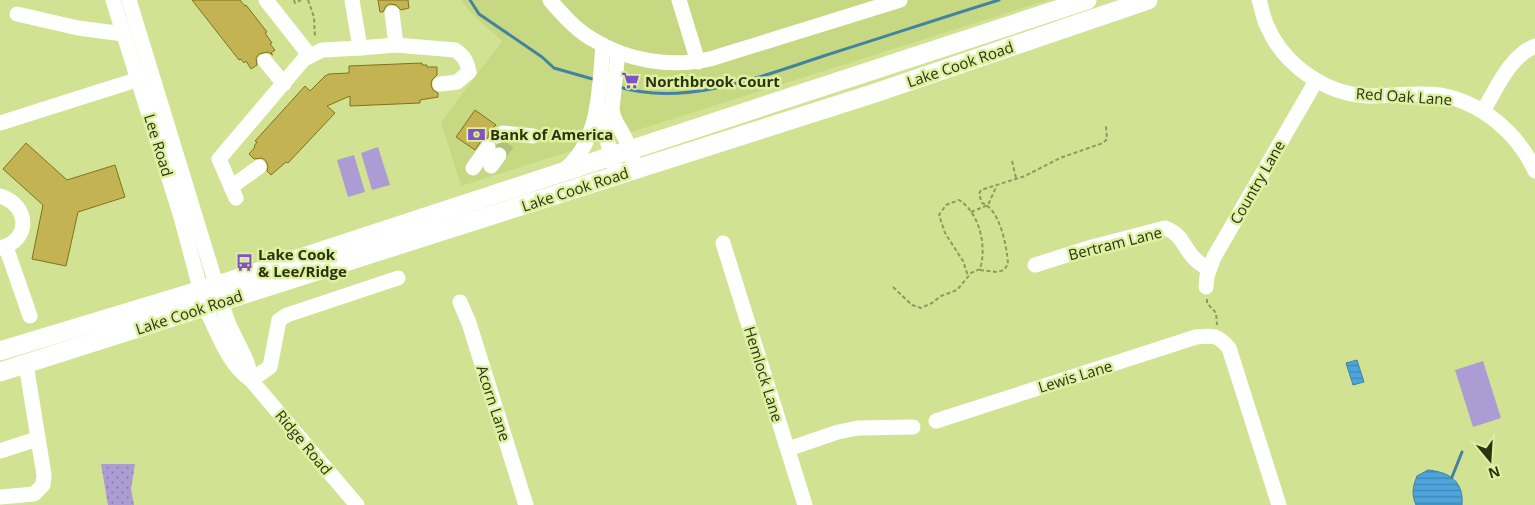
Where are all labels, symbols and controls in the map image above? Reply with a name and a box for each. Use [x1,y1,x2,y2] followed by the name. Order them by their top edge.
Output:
[904,36,1016,92] street label: Lake Cook Road
[621,71,641,91] supermarket icon: Northbrook Court
[645,71,780,91] place label: Northbrook Court
[1355,83,1453,109] street label: Red Oak Lane
[140,111,178,179] street label: Lee Road
[466,124,486,144] bank icon: Bank of America
[490,124,613,144] place label: Bank of America
[1225,136,1289,228] street label: Country Lane
[519,162,631,216] street label: Lake Cook Road
[1066,222,1164,264] street label: Bertram Lane
[258,244,347,281] place label: Lake Cook & Lee/Ridge
[234,253,254,273] bus stop icon: Lake Cook & Lee/Ridge
[133,285,245,339] street label: Lake Cook Road
[740,324,788,424] street label: Hemlock Lane
[1035,355,1115,397] street label: Lewis Lane
[472,362,516,444] street label: Acorn Lane
[271,406,337,478] street label: Ridge Road
[1465,435,1515,485] north arrow
[1486,462,1503,484] text: N

